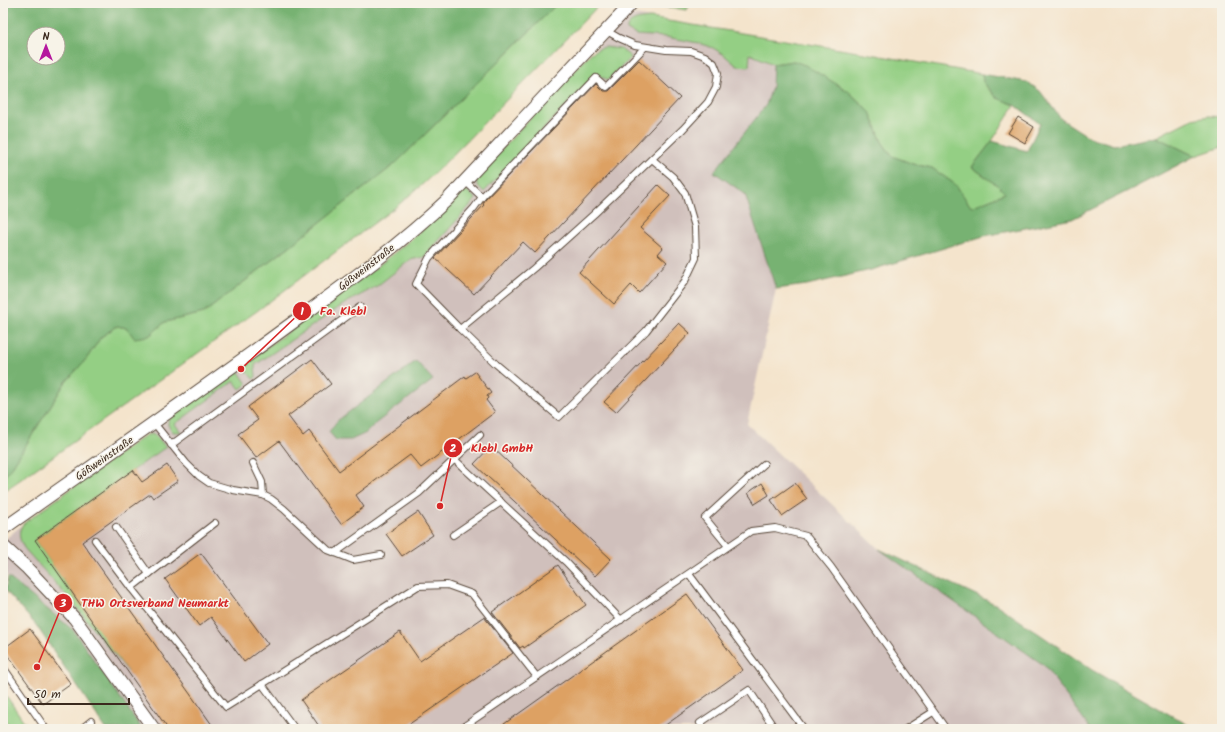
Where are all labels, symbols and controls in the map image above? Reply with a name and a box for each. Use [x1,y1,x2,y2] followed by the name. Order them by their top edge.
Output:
[26,26,66,66] north arrow
[43,28,50,46] text: N
[334,240,399,296] street label: Gößweinstraße
[292,299,374,323] callout: Fa. Klebl
[300,302,304,321] text: 1
[320,302,367,321] text: Fa. Klebl
[72,432,138,486] street label: Gößweinstraße
[443,436,541,460] callout: Klebl GmbH
[450,439,457,458] text: 2
[471,439,533,458] text: Klebl GmbH
[53,591,237,615] callout: THW Ortsverband Neumarkt
[59,594,67,613] text: 3
[81,594,230,613] text: THW Ortsverband Neumarkt
[28,680,129,706] scale bar
[34,685,61,704] text: 50 m

